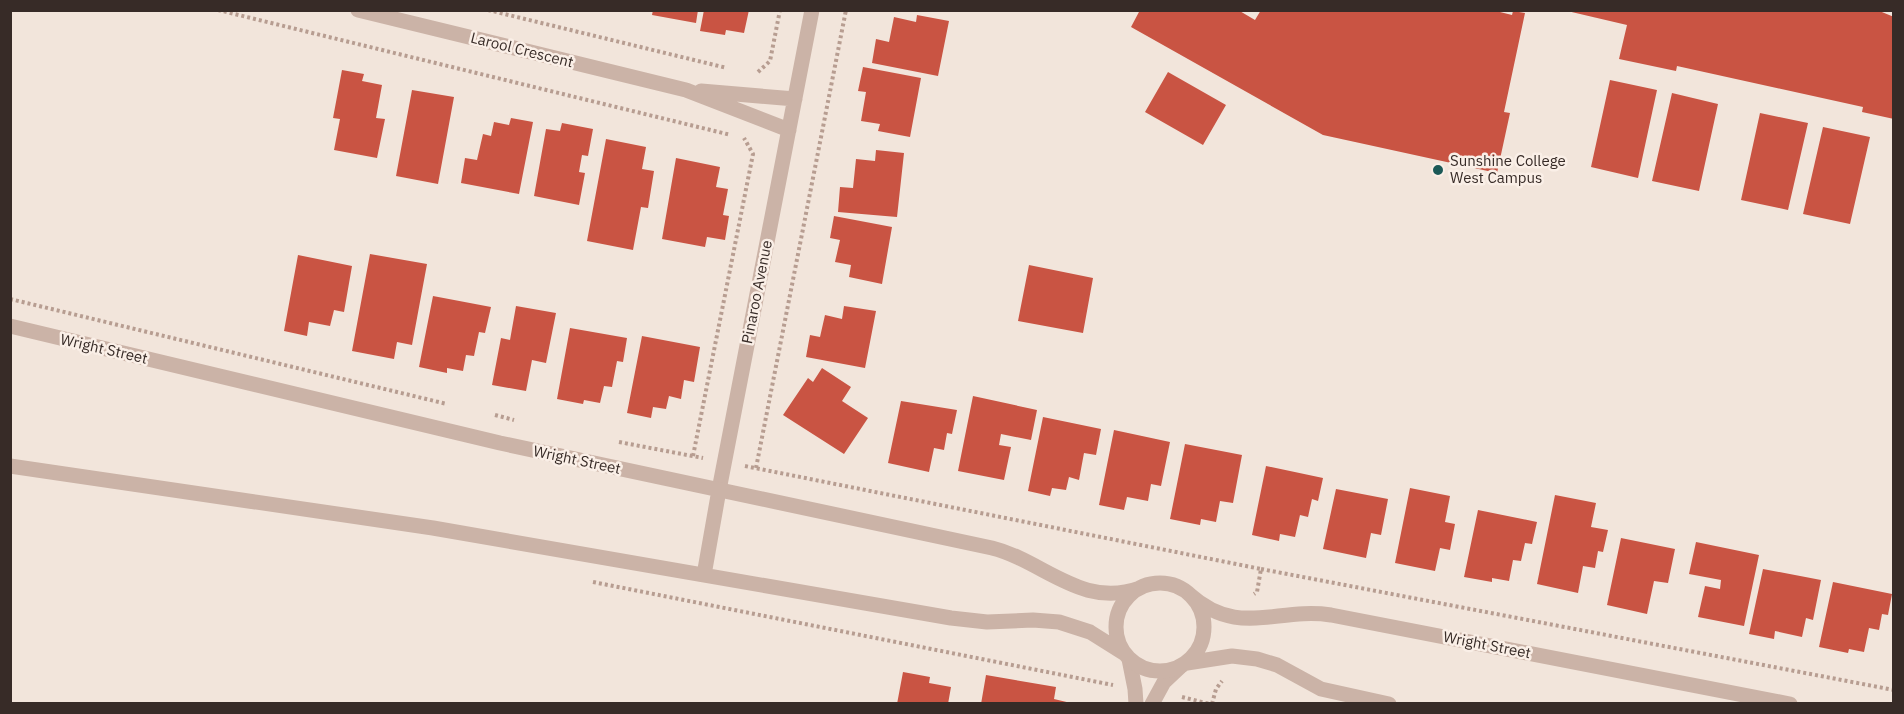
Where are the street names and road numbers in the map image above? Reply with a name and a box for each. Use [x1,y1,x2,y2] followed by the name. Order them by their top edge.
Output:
[469,28,575,71] street label: Larool Crescent
[737,238,776,345] street label: Pinaroo Avenue
[59,329,150,368] street label: Wright Street
[532,441,623,478] street label: Wright Street
[1442,627,1533,662] street label: Wright Street

